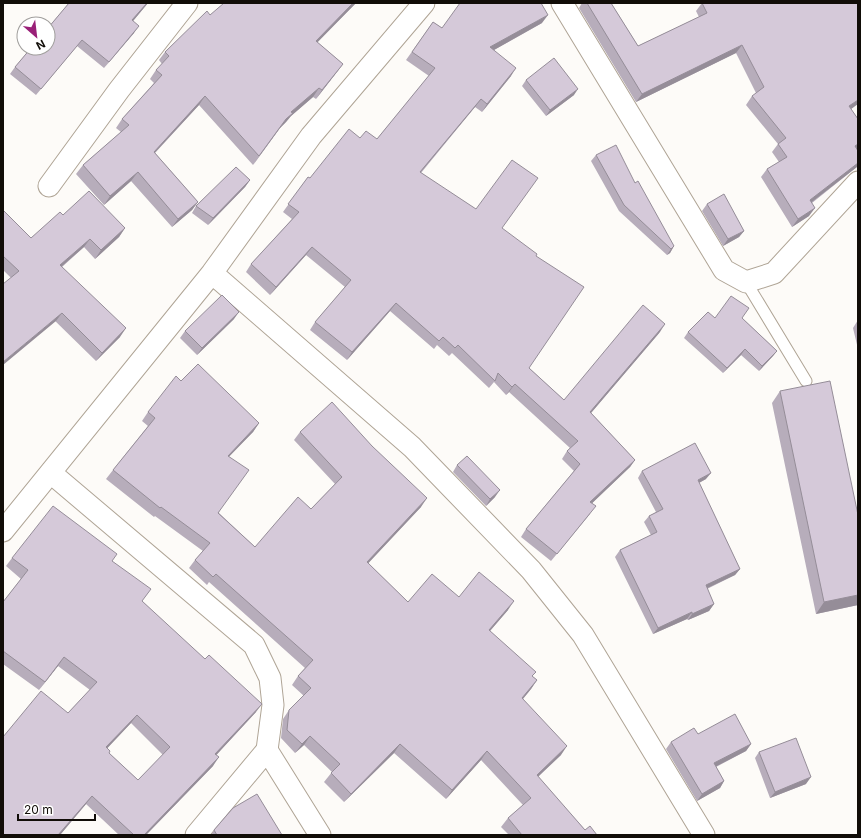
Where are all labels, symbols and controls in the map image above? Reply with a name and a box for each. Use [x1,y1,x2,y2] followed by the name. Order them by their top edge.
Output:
[16,16,56,56] north arrow
[34,37,48,53] text: N
[18,796,95,822] scale bar
[24,802,53,817] text: 20 m

